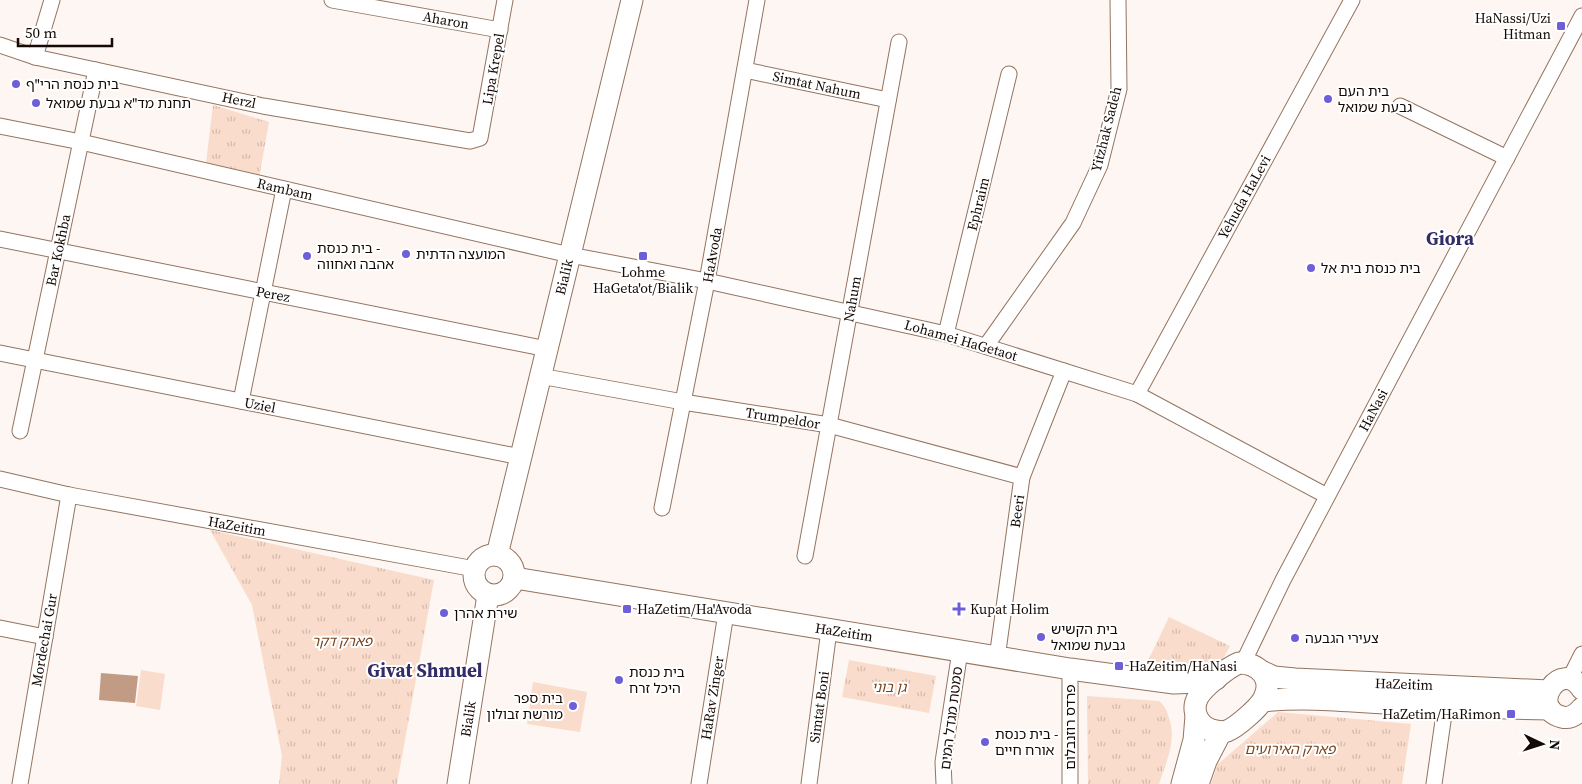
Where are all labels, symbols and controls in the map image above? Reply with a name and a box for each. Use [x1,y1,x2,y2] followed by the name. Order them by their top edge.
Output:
[421,6,471,34] street label: Aharon
[1475,8,1552,44] place label: HaNassi/Uzi Hitman
[18,15,111,47] scale bar
[1555,20,1567,32] marker: HaNassi/Uzi Hitman
[25,22,57,43] text: 50 m
[477,32,509,106] street label: Lipa Krepel
[771,66,863,104] street label: Simtat Nahum
[26,74,119,94] place label: בית כנסת הרי"ף
[10,78,22,90] marker: בית כנסת הרי"ף
[1338,81,1412,117] place label: בית העם גבעת שמואל
[1086,84,1126,174] street label: Yitzhak Sadeh
[220,87,258,113] street label: Herzl
[46,93,191,113] place label: תחנת מד"א גבעת שמואל
[1322,93,1334,105] marker: בית העם גבעת שמואל
[30,97,42,109] marker: תחנת מד"א גבעת שמואל
[1213,151,1275,243] street label: Yehuda HaLevi
[255,173,315,205] street label: Rambam
[962,175,994,233] street label: Ephraim
[41,211,76,288] street label: Bar Kokhba
[697,225,727,284] street label: HaAvoda
[1426,225,1475,251] district label: Giora
[317,238,394,274] place label: בית כנסת - אהבה ואחווה
[416,244,506,264] place label: המועצה הדתית
[400,248,412,260] marker: המועצה הדתית
[301,250,313,262] marker: בית כנסת - אהבה ואחווה
[637,250,649,262] marker: Lohme HaGeta'ot/Bialik
[550,257,578,297] street label: Bialik
[1321,258,1421,278] place label: בית כנסת בית אל
[593,262,693,298] place label: Lohme HaGeta'ot/Bialik
[1305,262,1317,274] marker: בית כנסת בית אל
[838,274,866,324] street label: Nahum
[254,281,292,307] street label: Perez
[902,314,1020,366] street label: Lohamei HaGetaot
[1354,385,1392,435] street label: HaNasi
[243,392,277,418] street label: Uziel
[744,402,822,434] street label: Trumpeldor
[1005,493,1029,529] street label: Beeri
[207,511,268,541] street label: HaZeitim
[26,592,62,688] street label: Mordechai Gur
[637,599,753,619] place label: HaZetim/Ha'Avoda
[970,599,1050,619] place label: Kupat Holim
[952,602,966,616] marker: Kupat Holim
[454,603,518,623] place label: שירת אהרן
[621,603,633,615] marker: HaZetim/Ha'Avoda
[438,607,450,619] marker: שירת אהרן
[814,618,875,646] street label: HaZeitim
[1051,619,1125,655] place label: בית הקשיש גבעת שמואל
[1305,628,1379,648] place label: צעירי הגבעה
[312,631,374,651] park label: פארק דקר
[1035,631,1047,643] marker: בית הקשיש גבעת שמואל
[1289,632,1301,644] marker: צעירי הגבעה
[695,655,729,741] street label: HaRav Zinger
[1129,656,1237,676] place label: HaZeitim/HaNasi
[367,657,483,683] district label: Givat Shmuel
[1113,660,1125,672] marker: HaZeitim/HaNasi
[629,662,685,698] place label: בית כנסת היכל זרח
[935,665,967,771] street label: סמטת מגדל המים
[804,670,834,744] street label: Simtat Boni
[1375,673,1434,695] street label: HaZeitim
[613,674,625,686] marker: בית כנסת היכל זרח
[872,677,908,697] park label: גן בוני
[1060,684,1080,770] street label: פרדס רוזנבלום
[487,688,563,724] place label: בית ספר מורשת זבולון
[455,699,481,738] street label: Bialik
[567,700,579,712] marker: בית ספר מורשת זבולון
[1382,704,1502,724] place label: HaZetim/HaRimon
[1505,708,1517,720] marker: HaZetim/HaRimon
[1517,719,1567,769] north arrow
[995,724,1058,760] place label: בית כנסת - אורח חיים
[979,736,991,748] marker: בית כנסת - אורח חיים
[1245,739,1337,759] park label: פארק האירועים
[1545,739,1565,751] text: N

